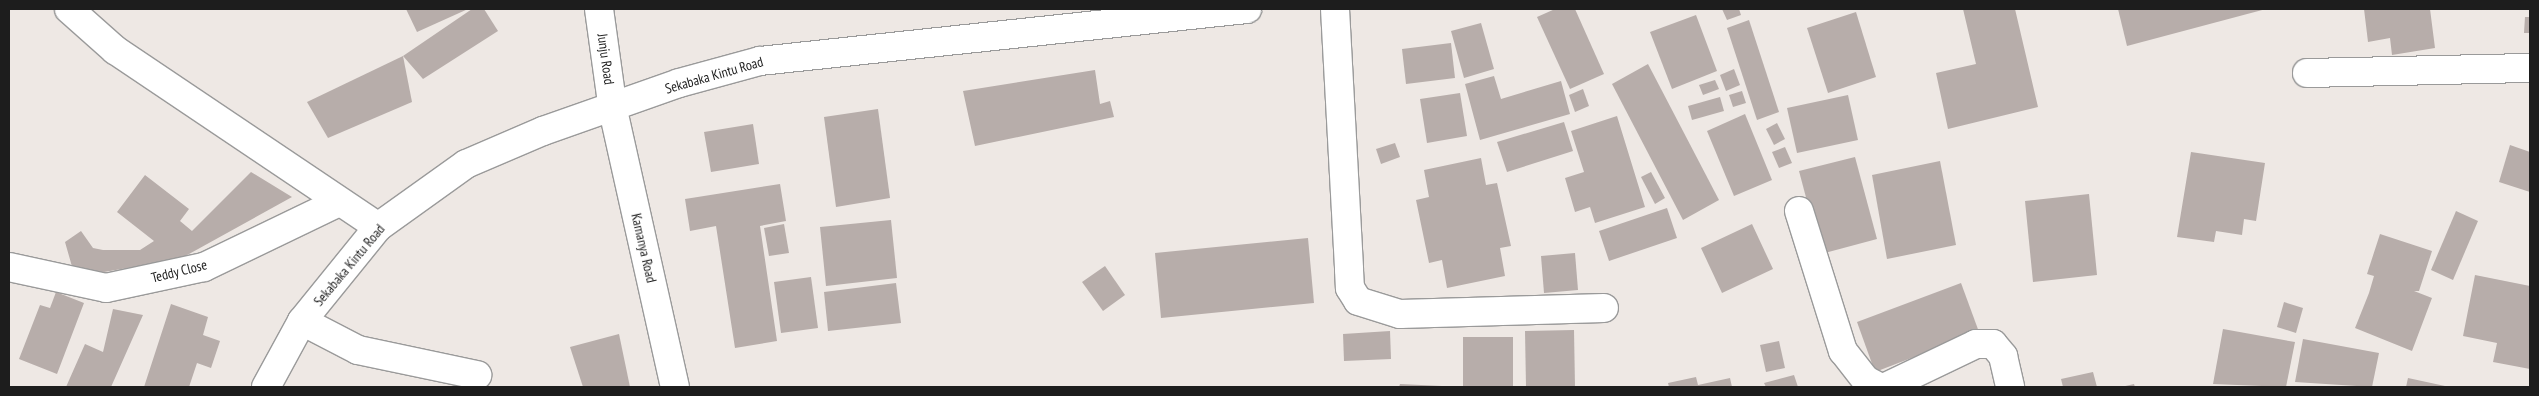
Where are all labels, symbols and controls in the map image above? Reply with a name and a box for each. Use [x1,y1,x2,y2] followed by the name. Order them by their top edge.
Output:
[594,32,618,86] street label: Junju Road
[663,53,765,97] street label: Sekabaka Kintu Road
[628,212,660,284] street label: Kamanya Road
[310,221,388,309] street label: Sekabaka Kintu Road
[149,256,209,286] street label: Teddy Close

